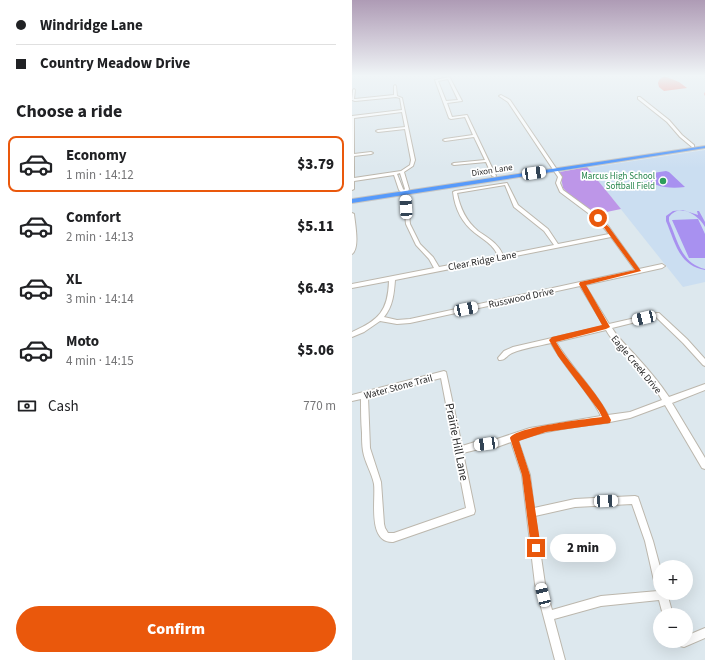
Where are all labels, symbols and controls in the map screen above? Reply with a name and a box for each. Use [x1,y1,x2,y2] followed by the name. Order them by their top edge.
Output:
[40,15,143,36] text: Windridge Lane
[40,53,190,74] text: Country Meadow Drive
[16,99,122,124] text: Choose a ride
[66,145,127,166] text: Economy
[18,146,54,182] icon: car
[297,154,334,175] text: $3.79
[471,161,514,180] street label: Dixon Lane
[521,165,547,181] car
[66,166,134,184] text: 1 min · 14:12
[581,170,655,193] place label: Marcus High School Softball Field
[658,176,668,186] marker: Marcus High School Softball Field
[399,195,413,219] car
[66,207,121,228] text: Comfort
[18,208,54,244] icon: car
[589,209,607,227] route start
[297,216,334,237] text: $5.11
[66,228,134,246] text: 2 min · 14:13
[447,247,518,274] street label: Clear Ridge Lane
[66,269,82,290] text: XL
[18,270,54,306] icon: car
[297,278,334,299] text: $6.43
[487,284,555,312] street label: Russwood Drive
[66,290,134,308] text: 3 min · 14:14
[453,301,479,317] car
[631,309,657,327] car
[66,331,99,352] text: Moto
[18,332,54,368] icon: car
[608,332,665,397] street label: Eagle Creek Drive
[297,340,334,361] text: $5.06
[66,352,134,370] text: 4 min · 14:15
[362,371,435,403] street label: Water Stone Trail
[16,395,38,417] icon: cash
[48,396,79,417] text: Cash
[303,397,336,415] text: 770 m
[441,402,472,482] street label: Prairie Hill Lane
[473,436,499,452] car
[594,494,618,508] car
[550,534,616,562] callout: 2 min
[527,539,545,557] route end
[567,539,599,557] text: 2 min
[653,560,693,648] map controls
[653,560,693,600] button: +
[534,582,552,608] car
[16,606,336,652] button: Confirm
[653,608,693,648] button: −

